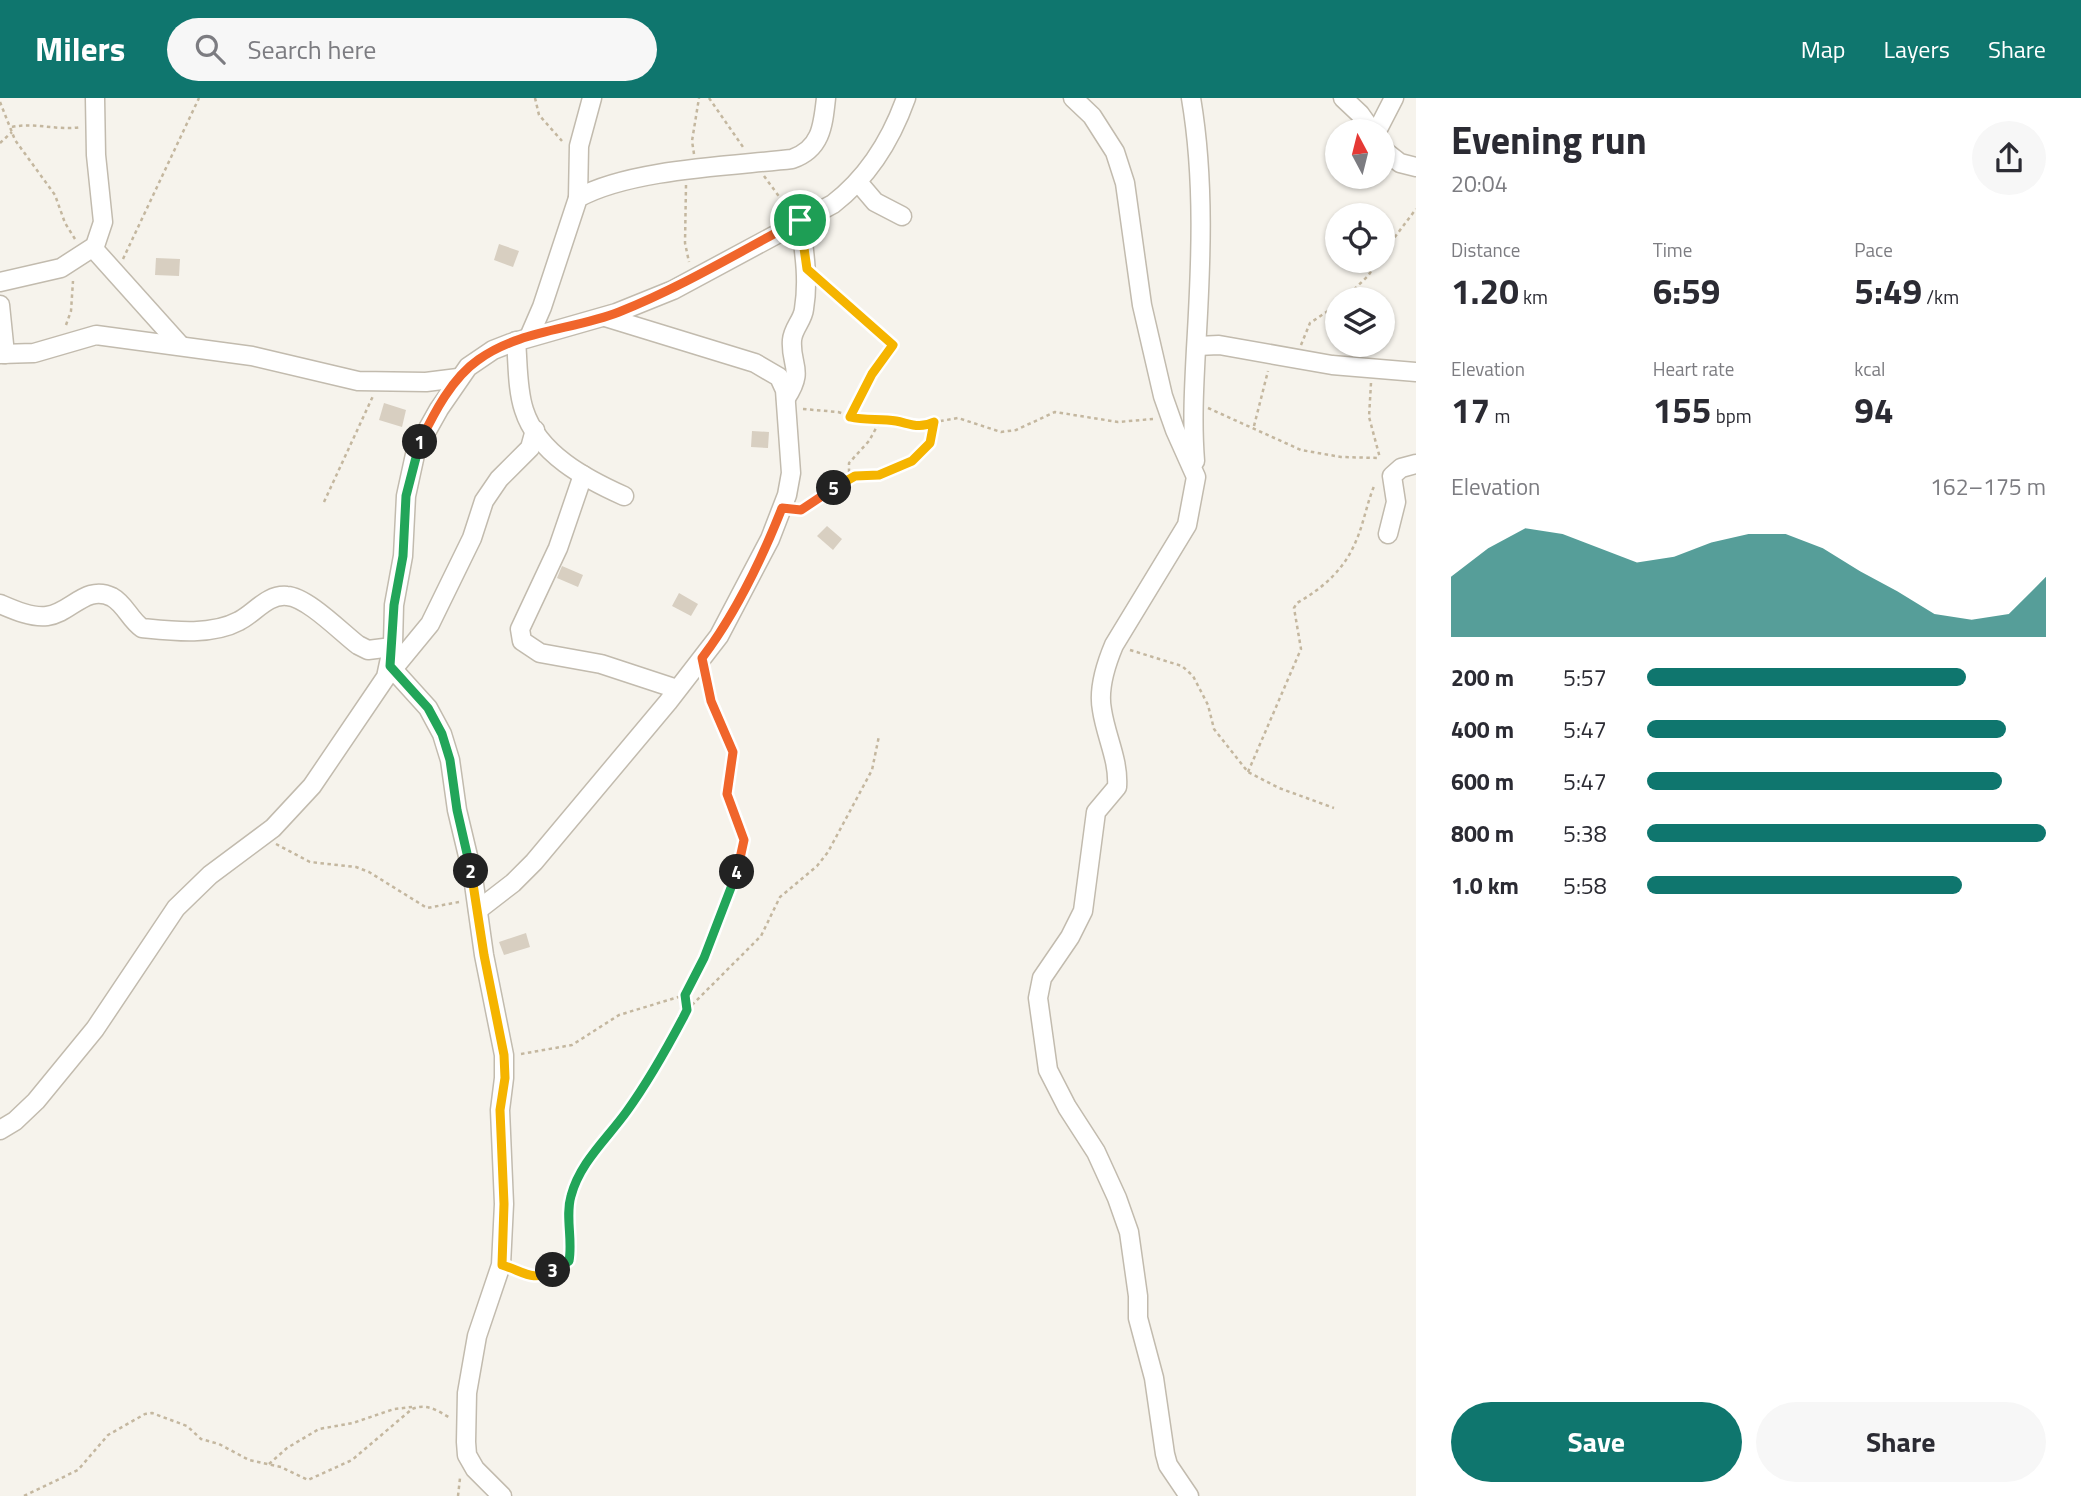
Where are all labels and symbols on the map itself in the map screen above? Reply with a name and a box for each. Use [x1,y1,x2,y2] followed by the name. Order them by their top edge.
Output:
[1325,119,1395,189] north arrow
[770,190,830,250] pin
[402,424,438,460] pin: 1
[816,470,852,506] pin: 5
[454,854,489,888] pin: 2
[720,854,754,890] pin: 4
[536,1252,570,1288] pin: 3

